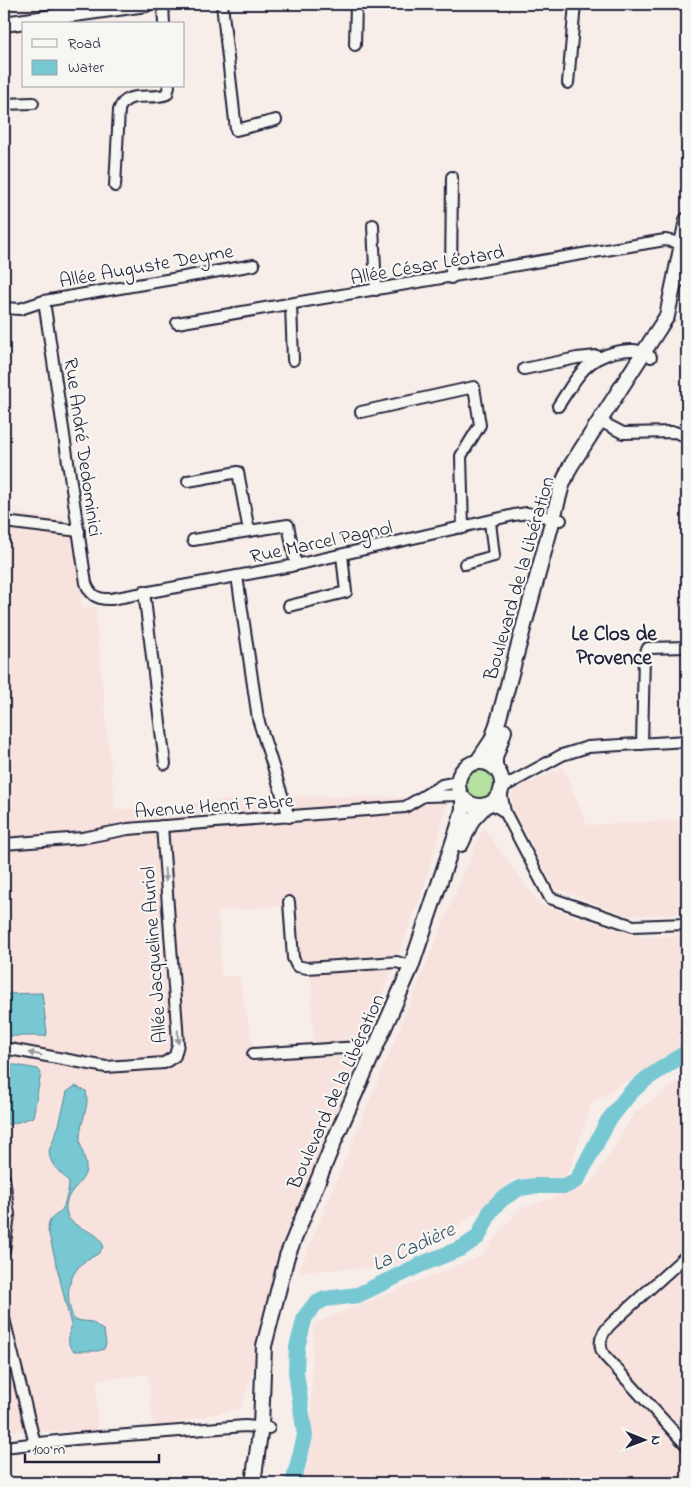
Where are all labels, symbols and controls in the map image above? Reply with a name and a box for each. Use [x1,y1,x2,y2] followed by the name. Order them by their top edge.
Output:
[22,22,185,88] legend
[68,33,101,55] text: Road
[68,57,104,79] text: Water
[57,238,236,298] street label: Allée Auguste Deyme
[348,239,507,294] street label: Allée César Léotard
[55,356,108,539] street label: Rue André Dedominici
[477,473,563,685] street label: Boulevard de la Libération
[248,514,396,574] street label: Rue Marcel Pagnol
[571,620,657,674] district label: Le Clos de Provence
[134,787,295,828] street label: Avenue Henri Fabre
[135,865,176,1044] street label: Allée Jacqueline Auriol
[162,867,170,883] one-way arrow
[281,990,393,1195] street label: Boulevard de la Libération
[174,1029,182,1045] one-way arrow
[28,1050,43,1058] one-way arrow
[368,1215,462,1280] water label: La Cadière
[618,1414,668,1464] north arrow
[25,1432,159,1464] scale bar
[645,1435,666,1445] text: N
[32,1439,65,1461] text: 100 m

